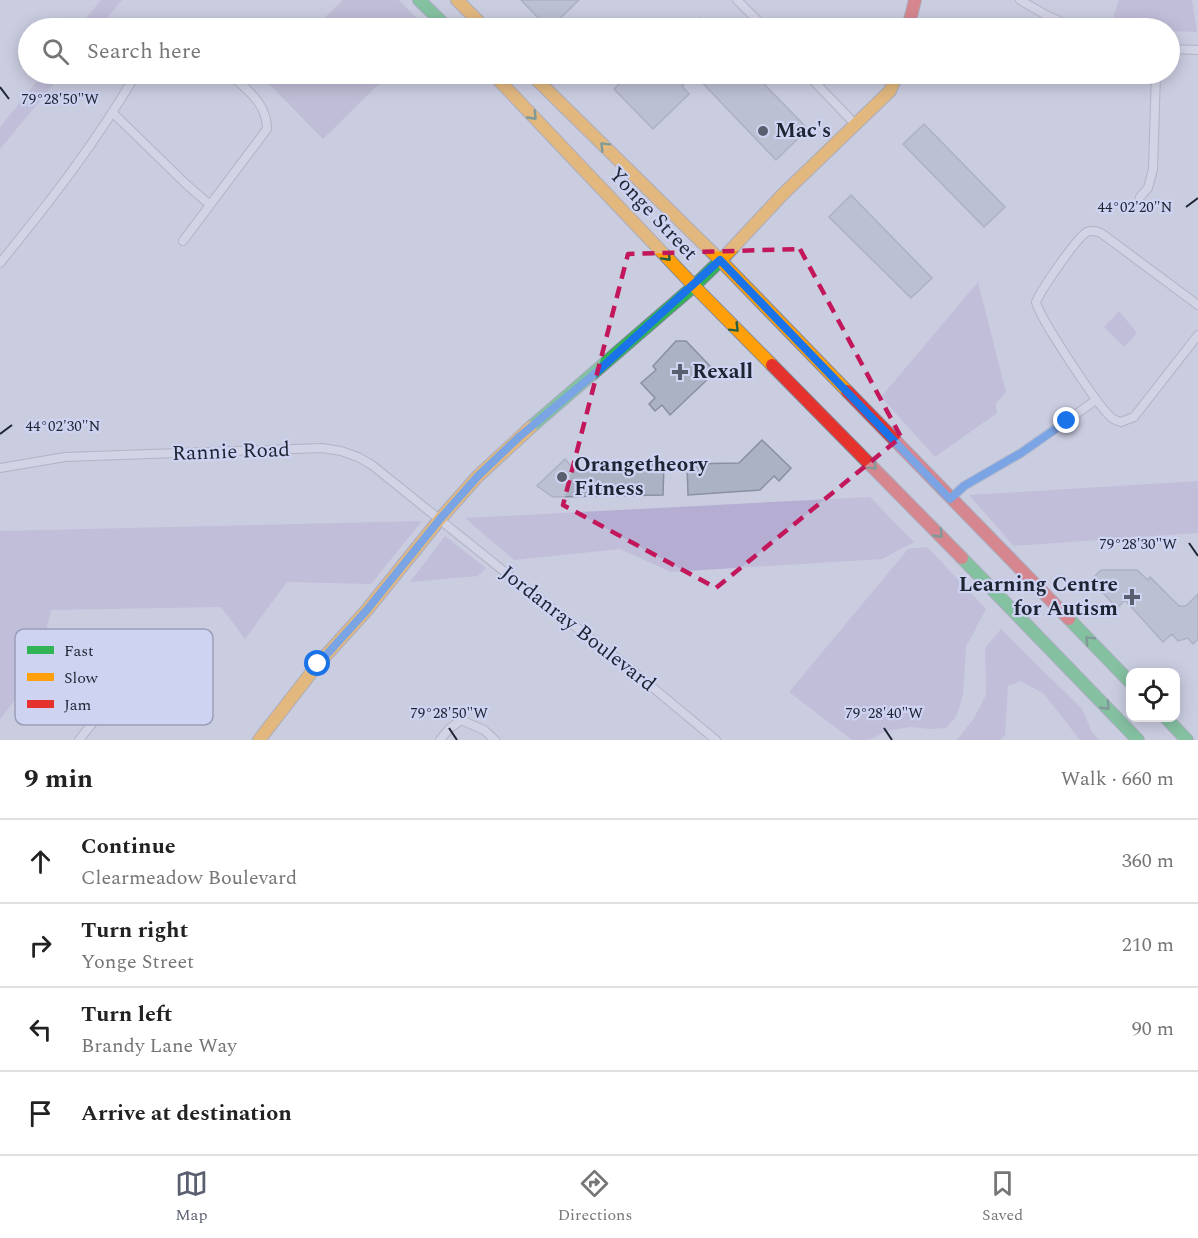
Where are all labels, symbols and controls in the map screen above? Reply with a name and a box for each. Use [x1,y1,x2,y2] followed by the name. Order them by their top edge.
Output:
[18,18,1180,84] search box
[39,35,72,68] icon: search
[87,35,201,68] text: Search here
[21,88,99,111] text: 79°28'50"W
[526,109,537,119] one-way arrow
[775,115,831,147] place label: Mac's
[756,124,770,138] marker: Mac's
[600,142,611,153] one-way arrow
[601,160,705,268] street label: Yonge Street
[1098,196,1173,219] text: 44°02'20"N
[660,251,671,261] one-way arrow
[728,321,739,331] one-way arrow
[692,356,753,388] place label: Rexall
[673,365,687,379] marker: Rexall
[1053,407,1079,433] route end
[26,415,101,438] text: 44°02'30"N
[171,434,291,470] street label: Rannie Road
[574,449,708,505] place label: Orangetheory Fitness
[865,458,876,469] one-way arrow
[555,470,569,484] marker: Orangetheory Fitness
[932,526,943,537] one-way arrow
[1099,533,1177,556] text: 79°28'30"W
[493,558,663,700] street label: Jordanray Boulevard
[959,569,1118,625] place label: Learning Centre for Autism
[1123,588,1141,606] marker: Learning Centre for Autism
[15,629,213,725] legend
[1086,637,1097,648] one-way arrow
[64,639,94,663] text: Fast
[304,650,330,676] route start
[64,666,99,690] text: Slow
[1126,668,1180,722] map controls
[1126,668,1180,722] button: locate
[64,693,92,717] text: Jam
[1099,700,1110,710] one-way arrow
[410,702,488,725] text: 79°28'50"W
[845,702,923,725] text: 79°28'40"W
[24,759,93,799] text: 9 min
[1061,764,1174,794] text: Walk · 660 m
[81,830,176,863] text: Continue
[24,845,57,878] icon: ahead
[1122,846,1174,876] text: 360 m
[81,863,297,893] text: Clearmeadow Boulevard
[81,914,188,947] text: Turn right
[24,929,57,962] icon: right
[1122,930,1174,960] text: 210 m
[81,947,194,977] text: Yonge Street
[81,998,173,1031] text: Turn left
[24,1013,57,1046] icon: left
[1132,1014,1174,1044] text: 90 m
[81,1031,237,1061] text: Brandy Lane Way
[24,1097,57,1130] icon: arrive
[81,1097,292,1130] text: Arrive at destination
[175,1167,208,1227] tab: Map
[558,1167,632,1227] tab: Directions
[982,1167,1023,1227] tab: Saved

